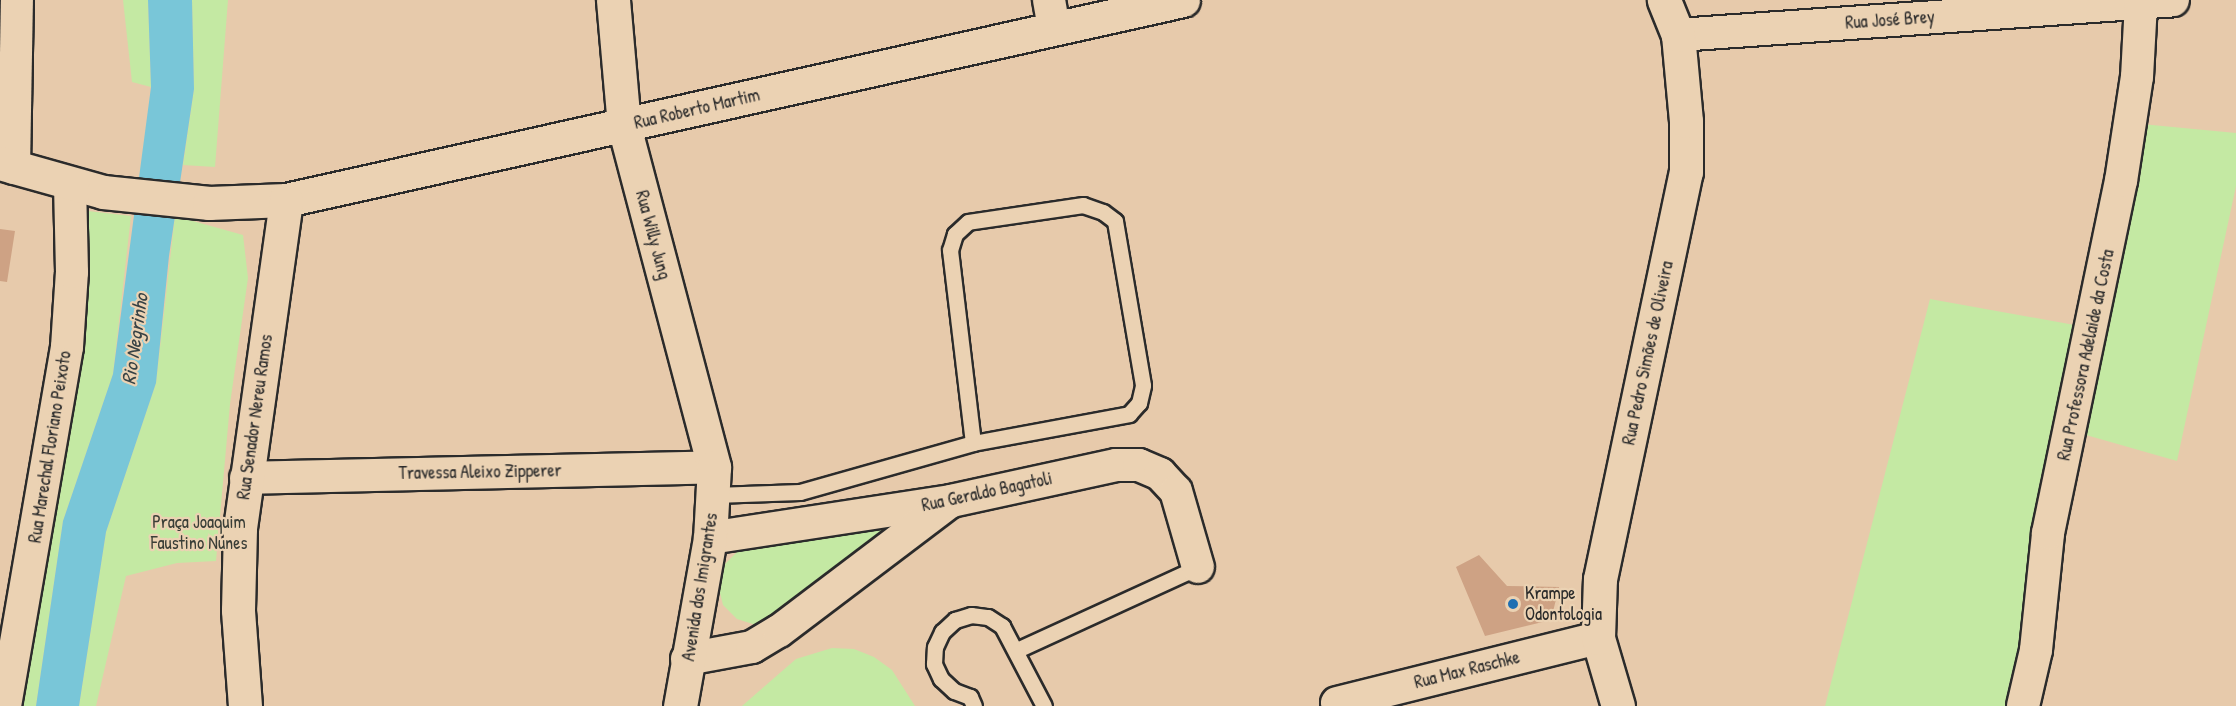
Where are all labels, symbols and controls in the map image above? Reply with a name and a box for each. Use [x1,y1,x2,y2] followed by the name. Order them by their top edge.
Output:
[1845,6,1935,34] street label: Rua José Brey
[632,84,762,134] street label: Rua Roberto Martim
[631,188,675,282] street label: Rua Willy Jung
[2053,248,2119,462] street label: Rua Professora Adelaide da Costa
[1618,259,1678,447] street label: Rua Pedro Simões de Oliveira
[116,292,152,386] water label: Rio Negrinho
[233,333,277,501] street label: Rua Senador Nereu Ramos
[24,350,76,544] street label: Rua Marechal Floriano Peixoto
[398,460,562,484] street label: Travessa Aleixo Zipperer
[920,468,1054,516] street label: Rua Geraldo Bagatoli
[678,511,722,663] street label: Avenida dos Imigrantes
[151,512,247,554] park label: Praça Joaquim Faustino Nunes
[1525,583,1602,626] place label: Krampe Odontologia
[1506,597,1520,611] marker: Krampe Odontologia
[1412,646,1522,694] street label: Rua Max Raschke

